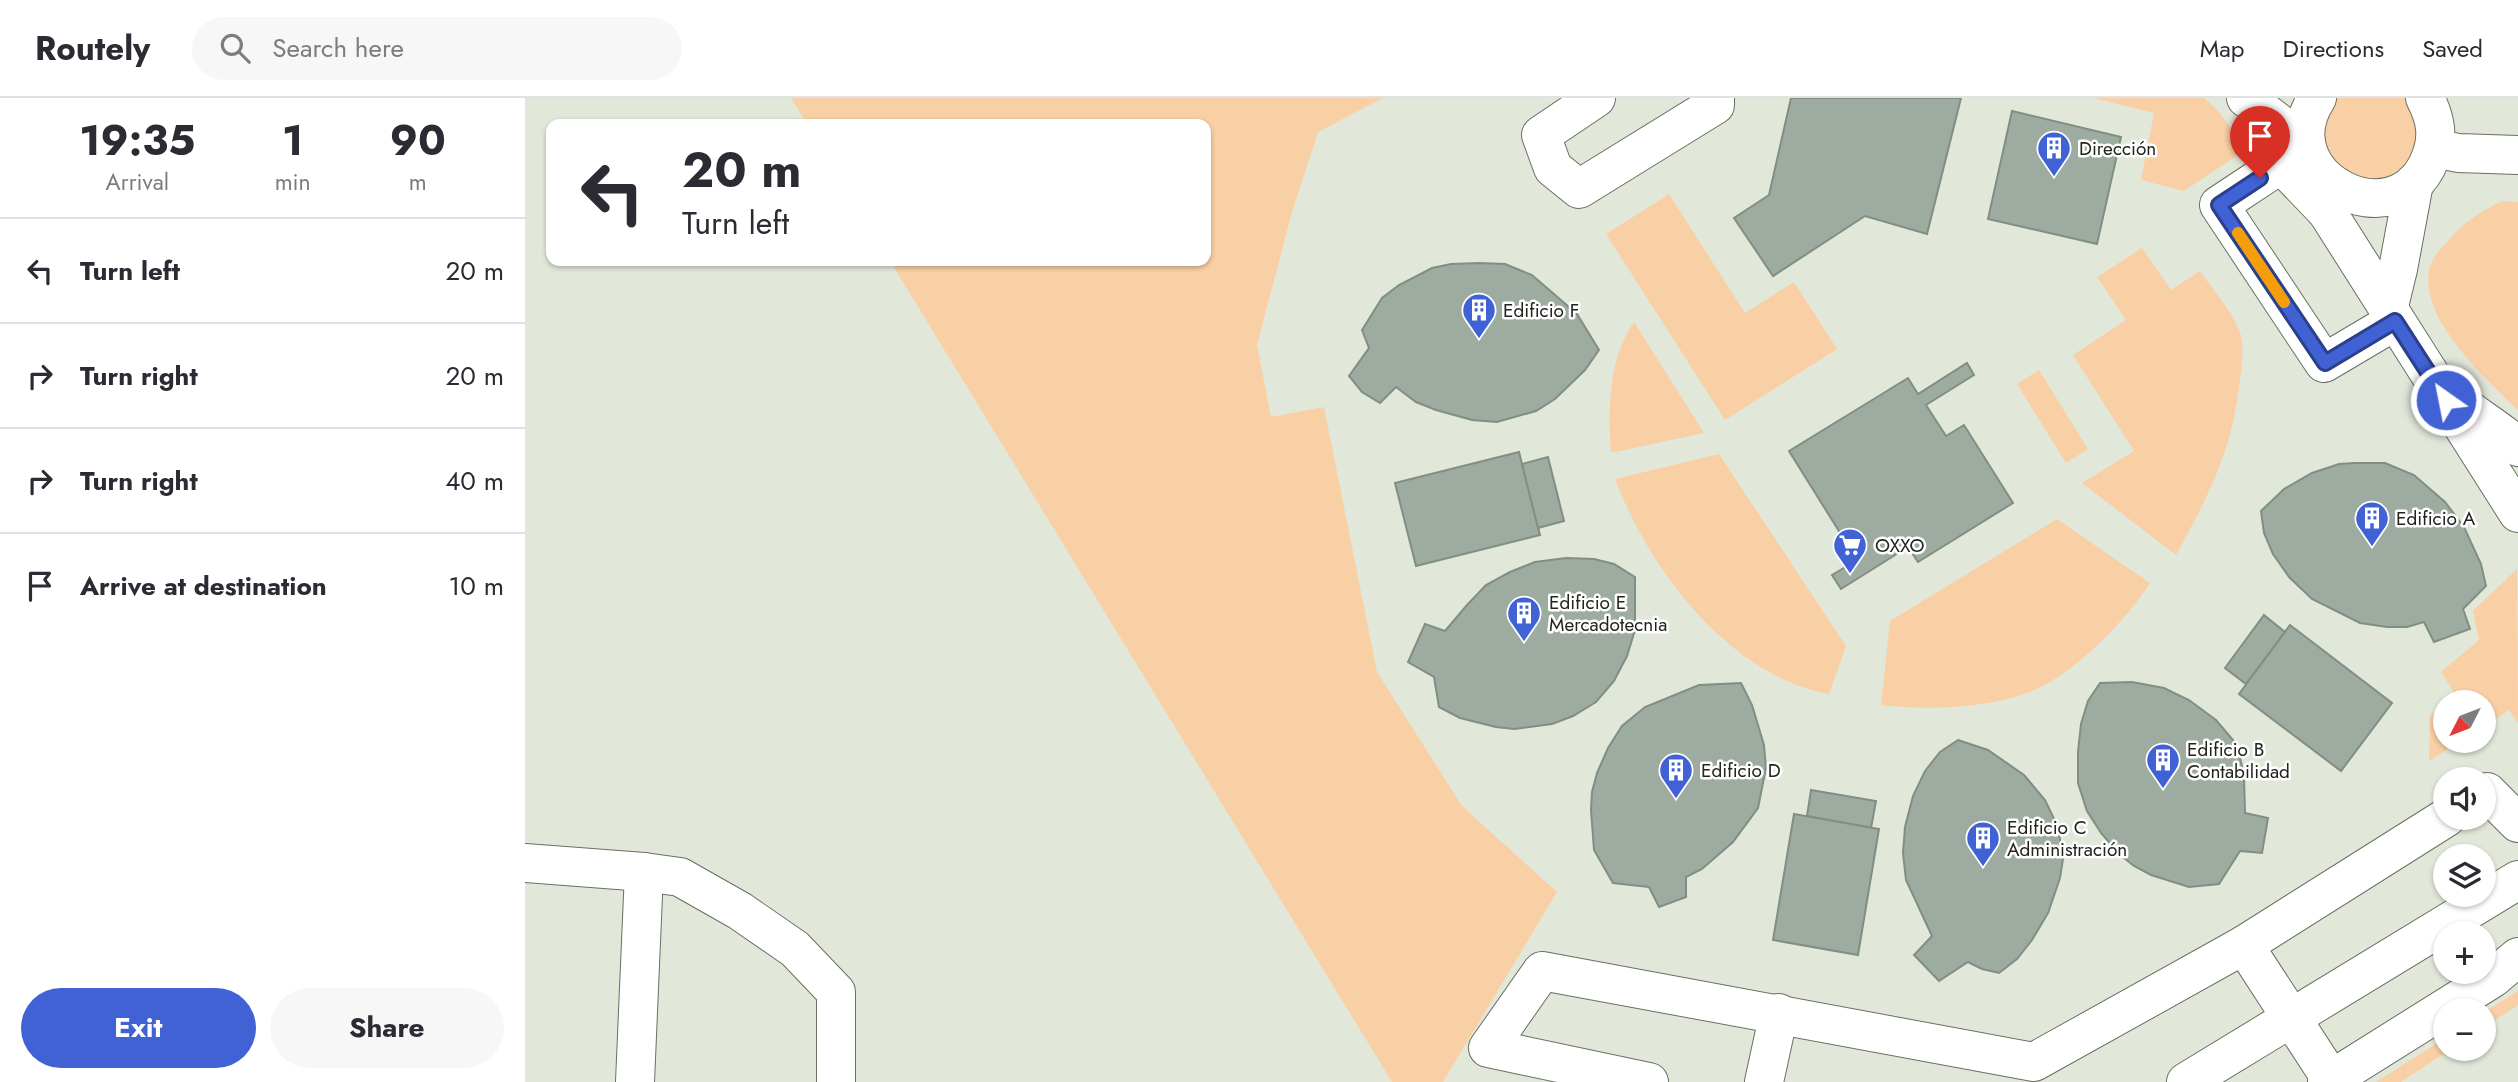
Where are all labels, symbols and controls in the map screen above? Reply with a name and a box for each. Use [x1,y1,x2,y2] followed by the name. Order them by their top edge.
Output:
[192,17,682,80] search box
[35,25,150,72] text: Routely
[216,29,254,67] icon: search
[272,29,404,67] text: Search here
[2200,31,2245,66] text: Map
[2283,31,2384,66] text: Directions
[2422,31,2483,66] text: Saved
[2230,106,2290,178] pin
[79,110,195,171] text: 19:35
[282,110,303,171] text: 1
[390,110,446,171] text: 90
[2241,117,2279,155] icon: arrive
[2035,129,2073,178] building icon: Dirección
[682,135,801,205] text: 20 m
[2079,135,2156,162] place label: Dirección
[567,147,658,238] icon: left
[106,165,169,199] text: Arrival
[275,165,311,199] text: min
[409,165,427,199] text: m
[682,200,789,246] text: Turn left
[21,252,59,290] icon: left
[80,252,180,290] text: Turn left
[446,252,504,290] text: 20 m
[1460,291,1498,340] building icon: Edificio F
[1503,297,1579,324] place label: Edificio F
[21,357,59,395] icon: right
[80,357,198,395] text: Turn right
[446,357,504,395] text: 20 m
[2409,363,2483,437] position arrow
[21,462,59,500] icon: right
[80,462,198,500] text: Turn right
[445,462,504,500] text: 40 m
[2353,499,2391,548] building icon: Edificio A
[2396,505,2476,532] place label: Edificio A
[1831,526,1869,575] supermarket icon: OXXO
[1875,532,1925,559] place label: OXXO
[21,567,59,605] icon: arrive
[80,567,327,605] text: Arrive at destination
[449,567,504,605] text: 10 m
[1549,589,1667,638] place label: Edificio E Mercadotecnia
[1505,594,1543,643] building icon: Edificio E Mercadotecnia
[2433,690,2495,752] north arrow
[2433,690,2496,1061] map controls
[2187,736,2290,785] place label: Edificio B Contabilidad
[2144,741,2182,790] building icon: Edificio B Contabilidad
[1657,751,1695,800] building icon: Edificio D
[1701,757,1781,784] place label: Edificio D
[2433,767,2496,830] button: sound
[2007,814,2127,863] place label: Edificio C Administración
[1964,819,2002,868] building icon: Edificio C Administración
[2433,844,2496,907] button: layers
[2433,921,2496,984] button: +
[21,988,256,1068] button: Exit
[270,988,504,1068] button: Share
[2433,998,2496,1061] button: −

